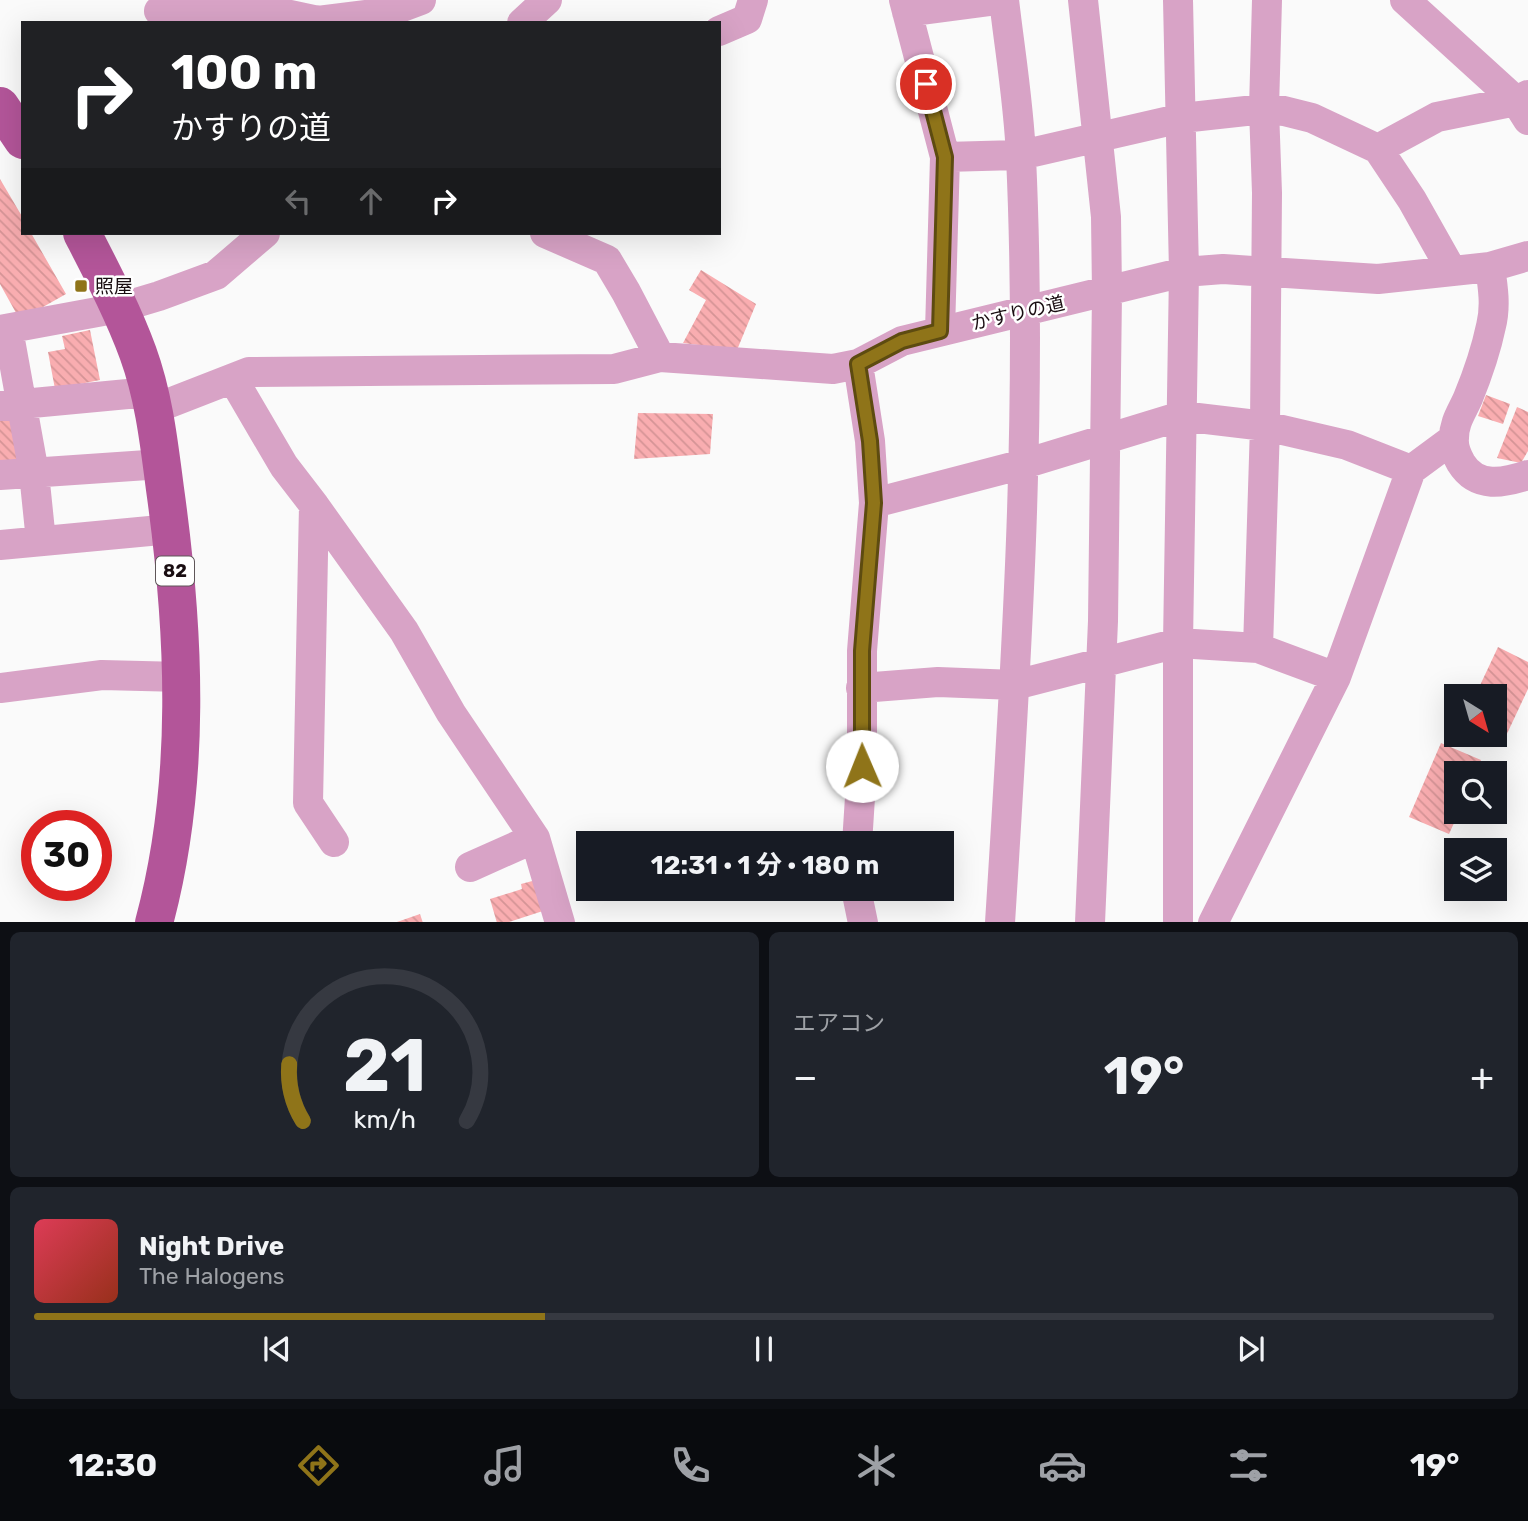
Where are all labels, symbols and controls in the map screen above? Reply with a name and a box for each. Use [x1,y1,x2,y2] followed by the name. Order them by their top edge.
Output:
[171,43,317,101] text: 100 m
[56,49,147,140] icon: right
[896,54,956,114] pin
[907,65,945,103] icon: arrive
[171,109,331,147] text: かすりの道
[279,182,317,220] icon: left
[352,182,390,220] icon: ahead
[425,182,463,220] icon: right
[95,275,133,298] place label: 照屋
[73,278,89,294] marker: 照屋
[969,291,1067,335] street label: かすりの道
[156,556,194,586] road number: 82
[1444,684,1507,747] north arrow
[1444,684,1507,901] map controls
[825,729,899,803] position arrow
[1444,761,1507,824] button: search
[21,810,112,901] speed limit sign: 30
[1444,838,1507,901] button: layers
[651,850,879,881] text: 12:31 · 1 分 · 180 m
[793,1009,885,1037] text: エアコン
[343,1023,426,1109] text: 21
[1104,1045,1184,1107] text: 19°
[793,1054,818,1100] text: −
[1470,1054,1494,1100] text: +
[353,1104,416,1133] text: km/h
[139,1231,284,1262] text: Night Drive
[139,1262,285,1290] text: The Halogens
[258,1330,296,1368] icon: previous
[745,1330,783,1368] icon: pause
[1232,1330,1270,1368] icon: next
[294,1441,343,1490] icon: directions
[480,1441,529,1490] icon: music
[666,1441,715,1490] icon: phone
[852,1441,901,1490] icon: climate
[1038,1441,1087,1490] icon: car
[1224,1441,1273,1490] icon: filters
[68,1446,157,1484] text: 12:30
[1410,1446,1460,1484] text: 19°

